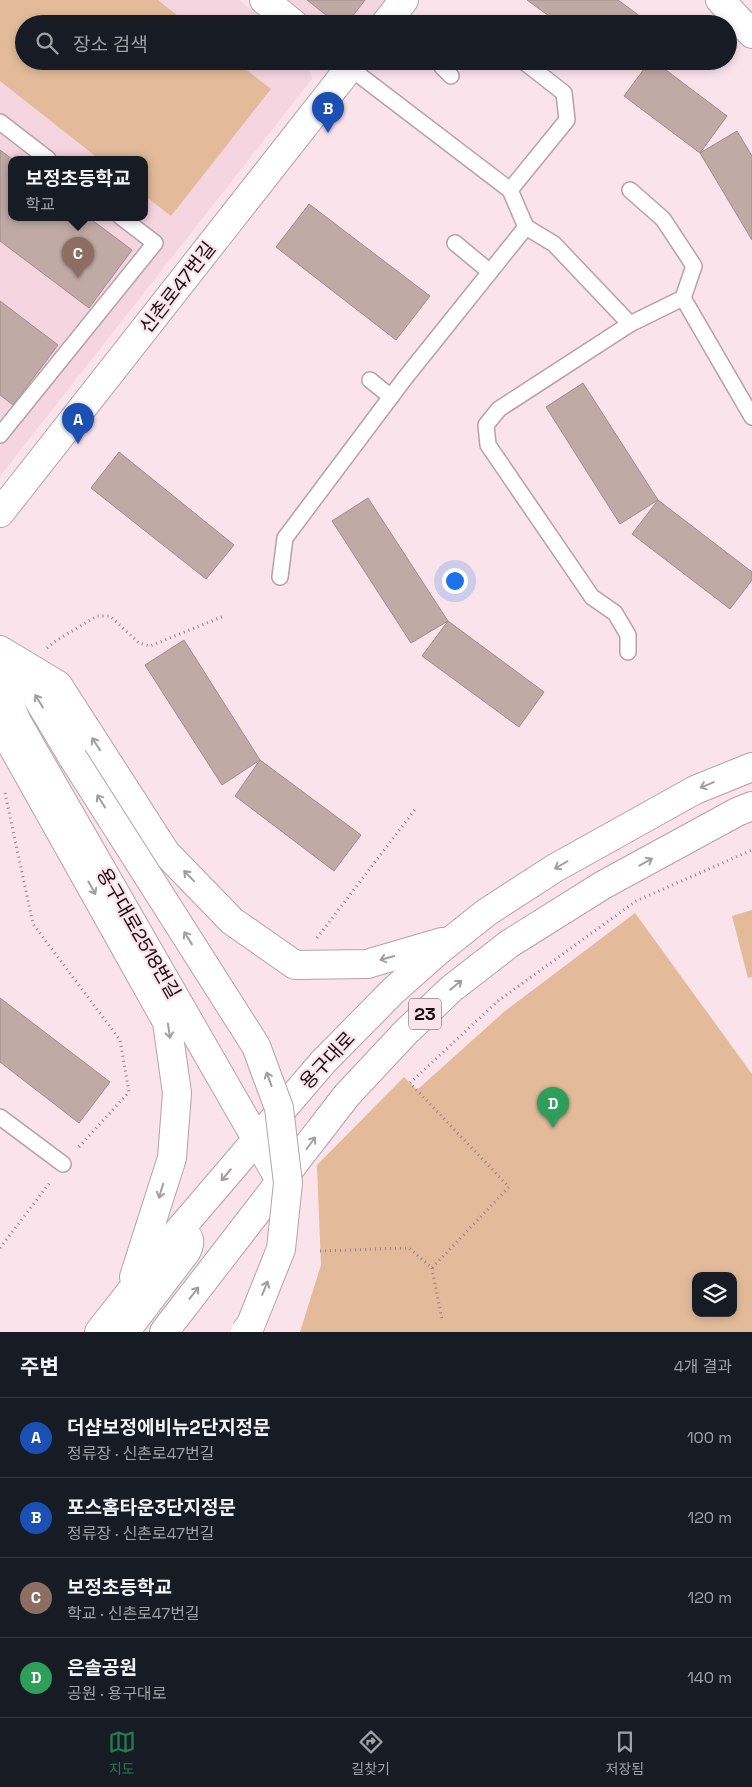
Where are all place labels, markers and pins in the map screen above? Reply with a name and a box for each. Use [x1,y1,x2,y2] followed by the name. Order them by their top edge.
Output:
[312,92,344,133] pin: B
[62,237,94,278] pin: C
[62,403,94,444] pin: A
[537,1087,569,1128] pin: D

